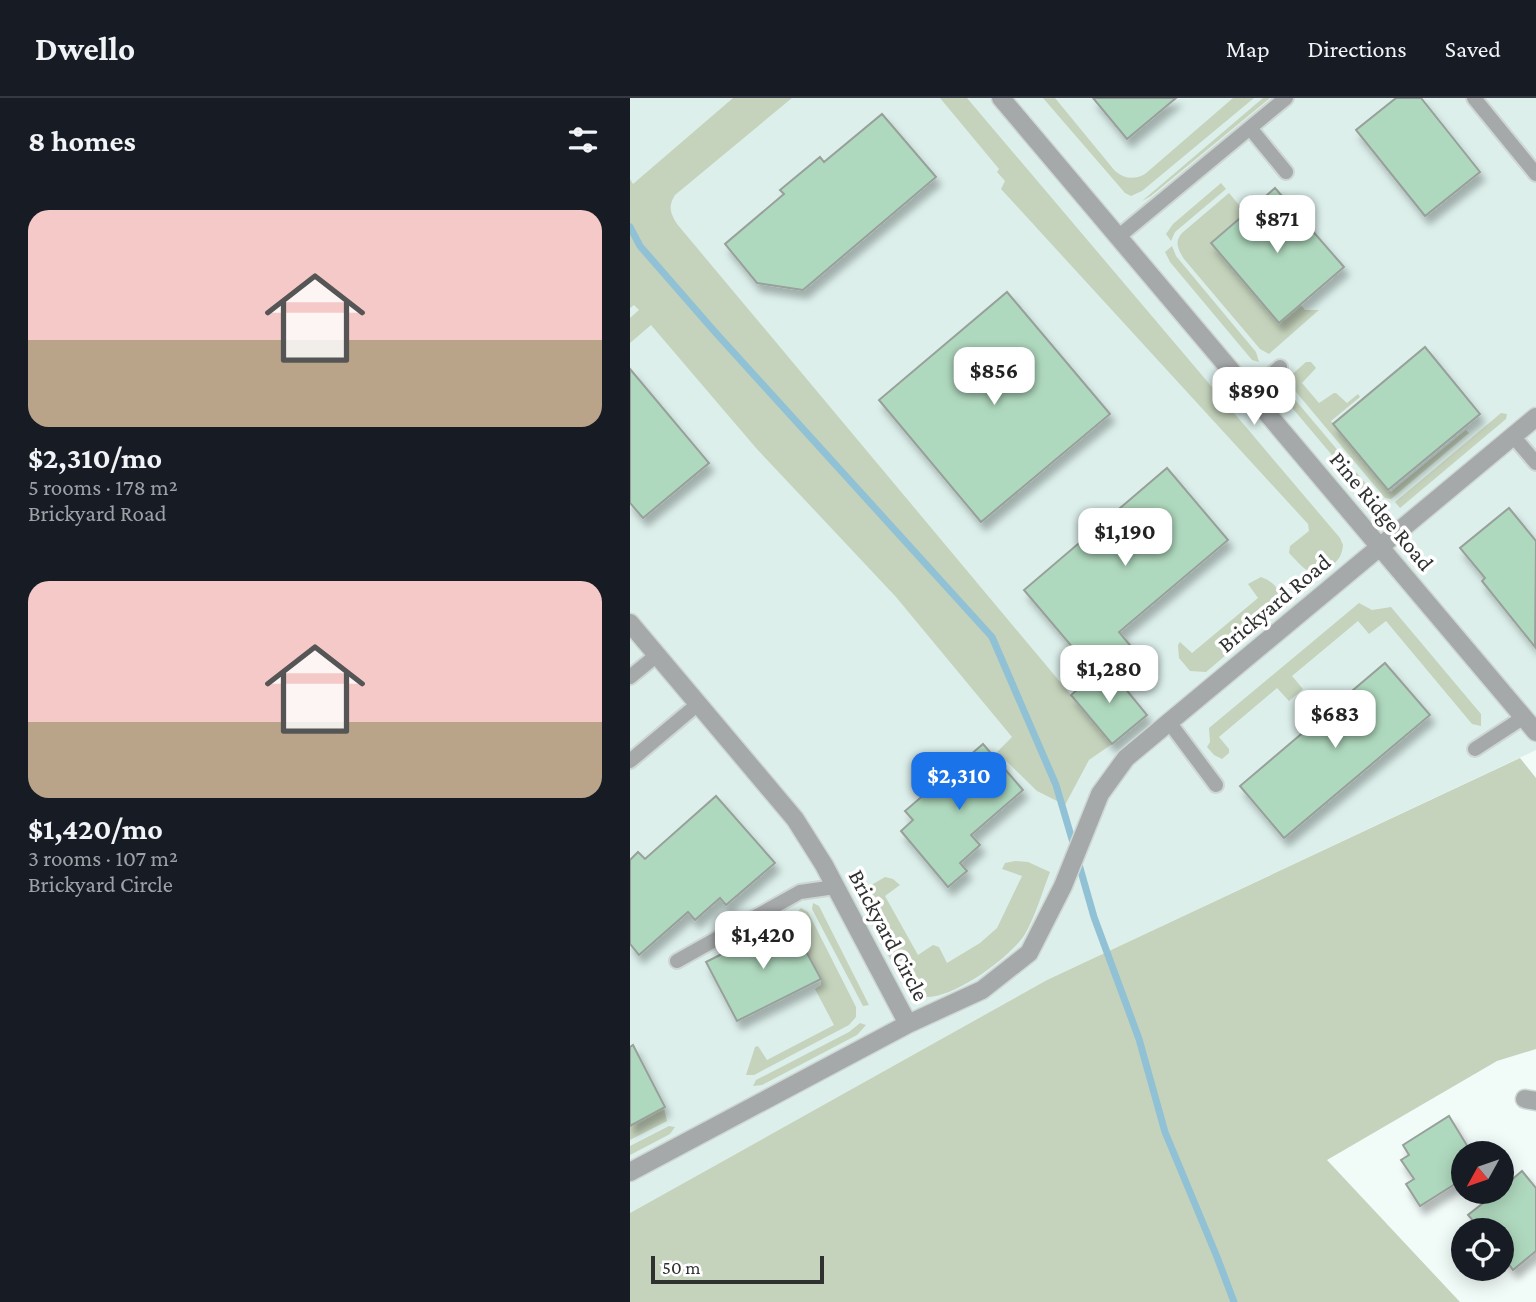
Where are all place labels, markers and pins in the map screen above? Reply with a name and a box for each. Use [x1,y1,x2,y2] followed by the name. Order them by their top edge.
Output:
[1236,195,1318,255] pin: $871
[953,348,1035,407] pin: $856
[1213,368,1295,427] pin: $890
[1068,508,1182,568] pin: $1,190
[1052,646,1166,705] pin: $1,280
[1294,690,1376,750] pin: $683
[902,752,1016,812] pin: $2,310
[706,912,820,971] pin: $1,420

